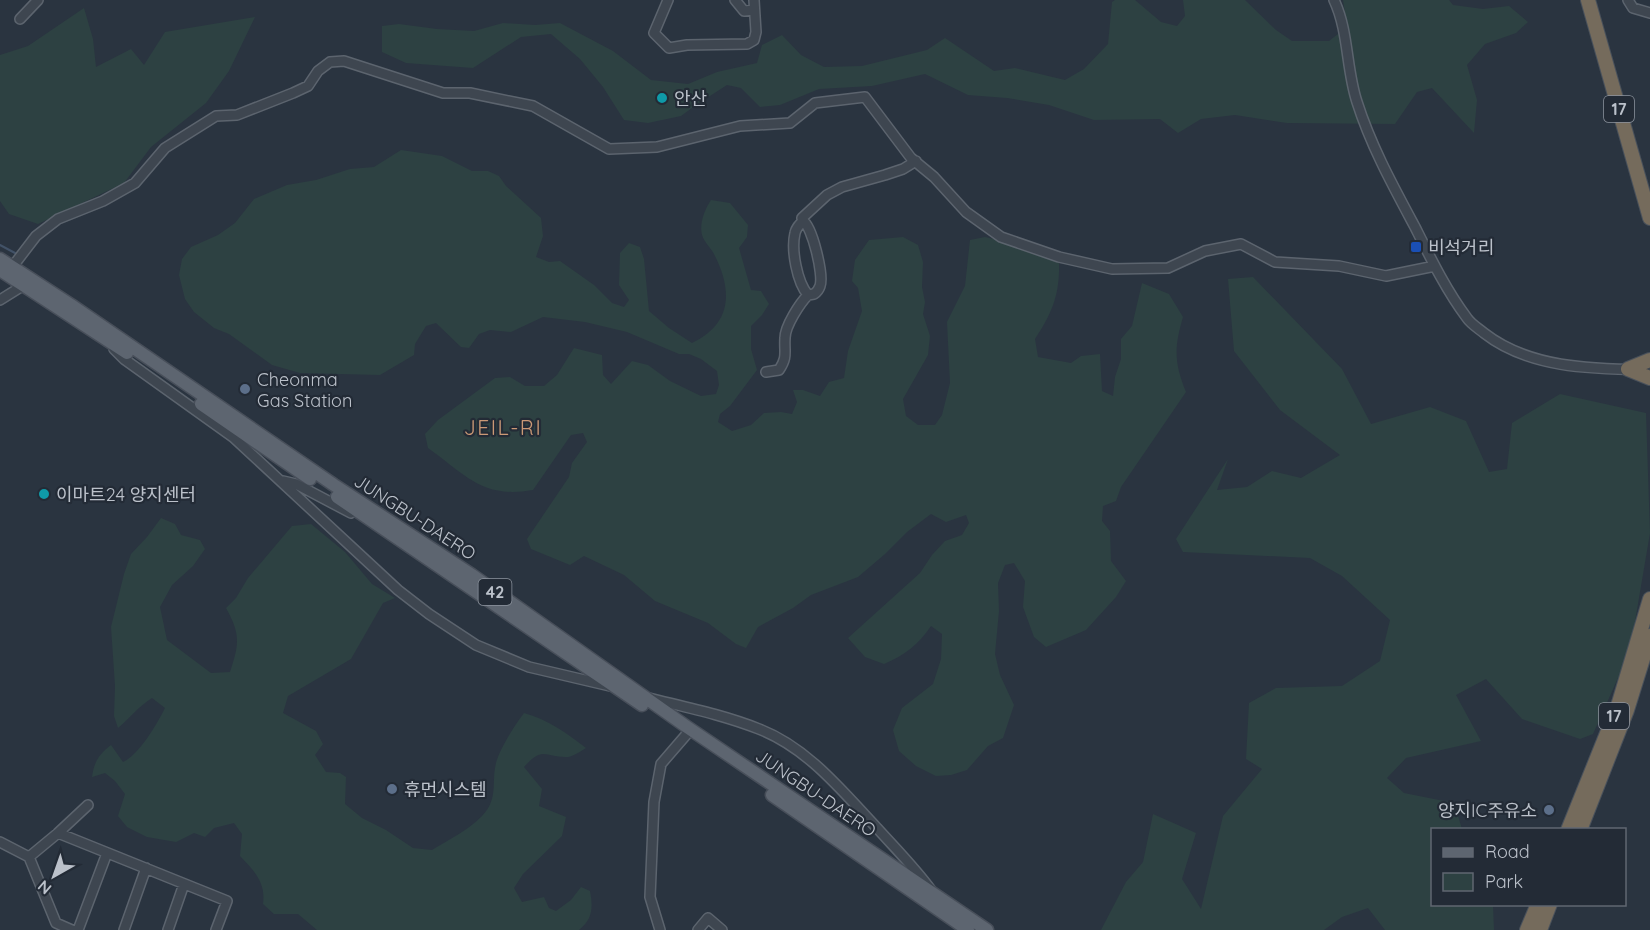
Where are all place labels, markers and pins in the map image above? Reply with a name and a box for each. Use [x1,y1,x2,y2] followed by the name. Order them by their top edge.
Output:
[674,87,707,110] place label: 안산
[655,91,669,105] marker: 안산
[1428,236,1494,259] place label: 비석거리
[1409,240,1423,254] marker: 비석거리
[257,368,352,412] place label: Cheonma Gas Station
[238,382,252,396] marker: Cheonma Gas Station
[56,483,196,506] place label: 이마트24 양지센터
[37,487,51,501] marker: 이마트24 양지센터
[404,778,487,801] place label: 휴먼시스템
[385,782,399,796] marker: 휴먼시스템
[1438,799,1537,822] place label: 양지IC주유소
[1542,803,1556,817] marker: 양지IC주유소

